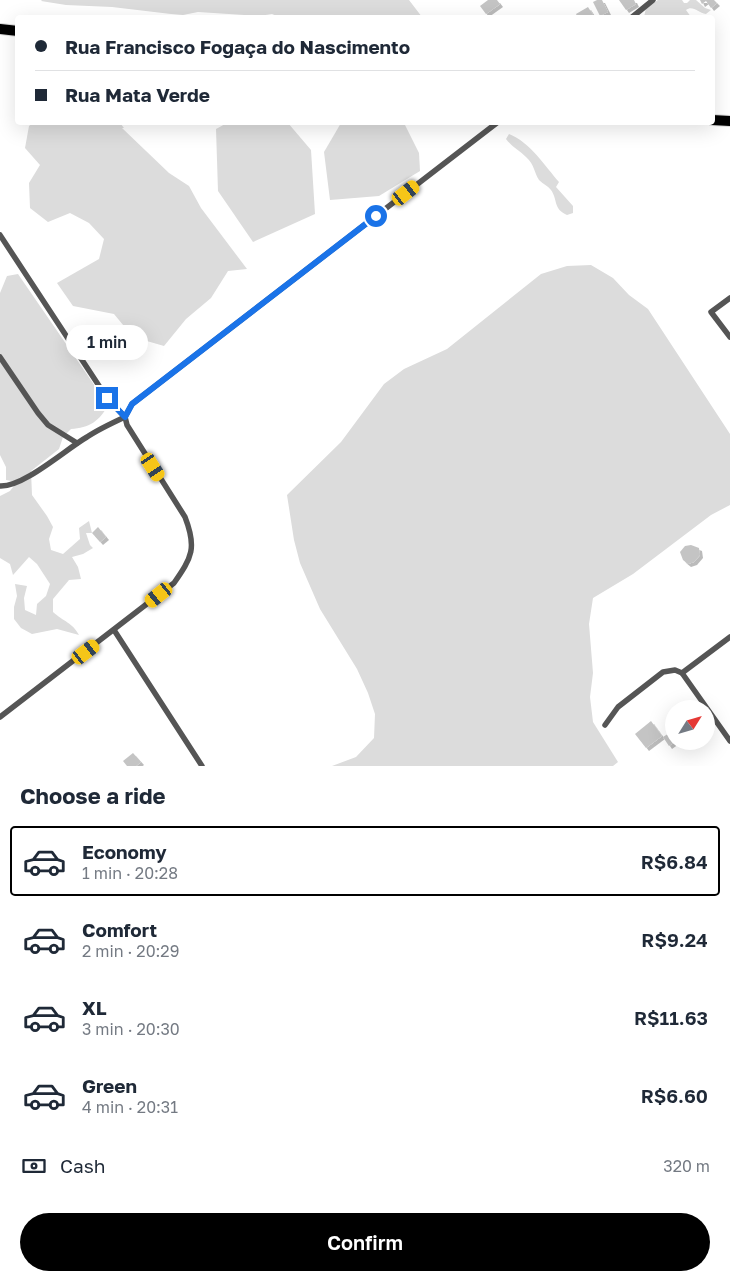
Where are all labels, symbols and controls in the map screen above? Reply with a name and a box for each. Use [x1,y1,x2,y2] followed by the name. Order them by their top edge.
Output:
[65,35,410,58] text: Rua Francisco Fogaça do Nascimento
[65,83,210,106] text: Rua Mata Verde
[389,178,422,208] car
[365,205,387,227] route start
[66,326,148,360] callout: 1 min
[87,332,127,352] text: 1 min
[96,387,118,409] route end
[138,450,167,484] car
[142,580,175,610] car
[69,637,102,667] car
[665,700,715,750] north arrow
[665,700,715,750] map controls
[20,782,166,809] text: Choose a ride
[22,839,67,884] icon: car
[82,840,167,863] text: Economy
[641,850,708,873] text: R$6.84
[82,863,178,883] text: 1 min · 20:28
[22,917,67,962] icon: car
[82,918,157,941] text: Comfort
[641,928,708,951] text: R$9.24
[82,941,179,961] text: 2 min · 20:29
[22,995,67,1040] icon: car
[82,996,107,1019] text: XL
[634,1006,708,1029] text: R$11.63
[82,1019,180,1039] text: 3 min · 20:30
[22,1073,67,1118] icon: car
[82,1074,137,1097] text: Green
[641,1084,708,1107] text: R$6.60
[82,1097,178,1117] text: 4 min · 20:31
[20,1152,48,1180] icon: cash
[60,1154,105,1177] text: Cash
[663,1156,710,1176] text: 320 m
[20,1213,710,1271] button: Confirm

